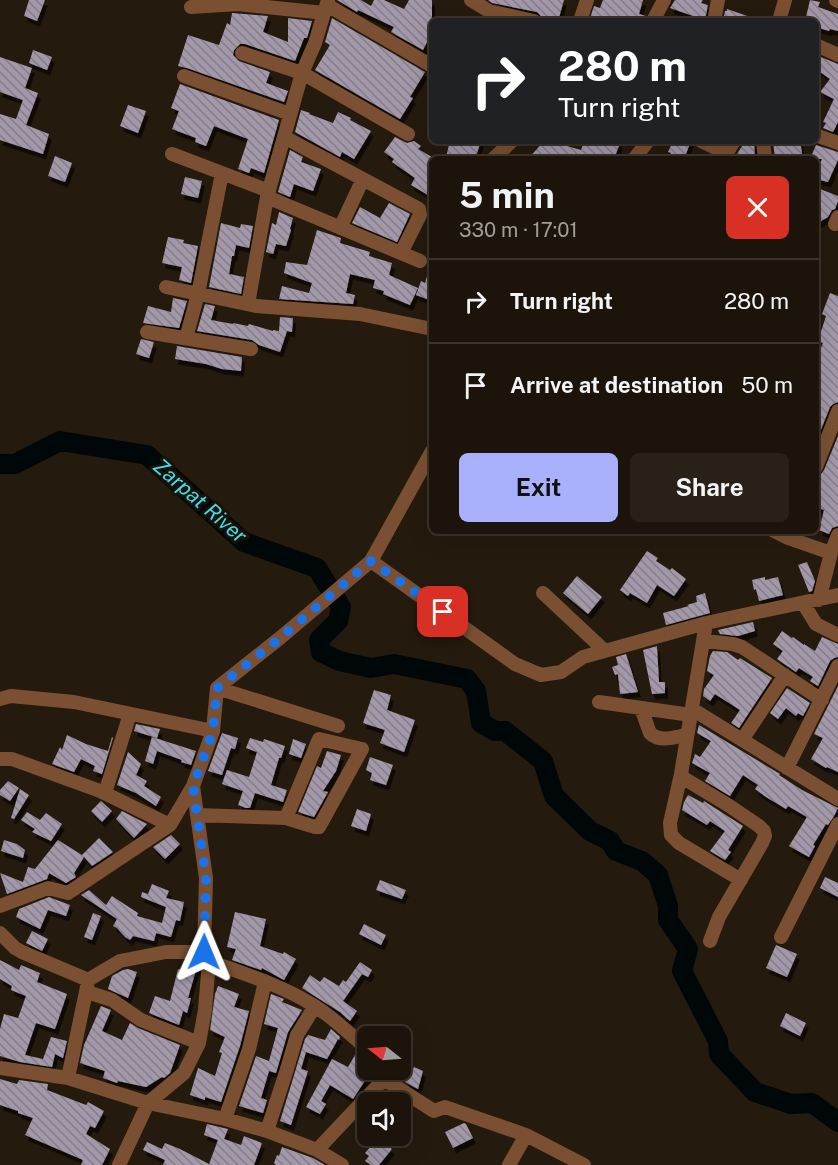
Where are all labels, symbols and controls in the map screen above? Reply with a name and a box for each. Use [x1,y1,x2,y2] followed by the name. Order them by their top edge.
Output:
[558,41,687,90] text: 280 m
[459,42,537,120] icon: right
[558,91,681,123] text: Turn right
[459,174,555,216] text: 5 min
[726,176,789,239] button: close
[459,218,578,242] text: 330 m · 17:01
[459,285,492,318] icon: right
[510,288,613,314] text: Turn right
[724,288,789,314] text: 280 m
[459,369,492,402] icon: arrive
[510,372,723,398] text: Arrive at destination
[741,372,793,398] text: 50 m
[148,453,253,549] water label: Zarpat River
[459,453,618,522] button: Exit
[630,453,789,522] button: Share
[417,586,468,637] pin
[426,595,459,628] icon: arrive
[172,920,236,984] position arrow
[357,1026,411,1080] north arrow
[357,1026,411,1146] map controls
[357,1092,411,1146] button: sound

